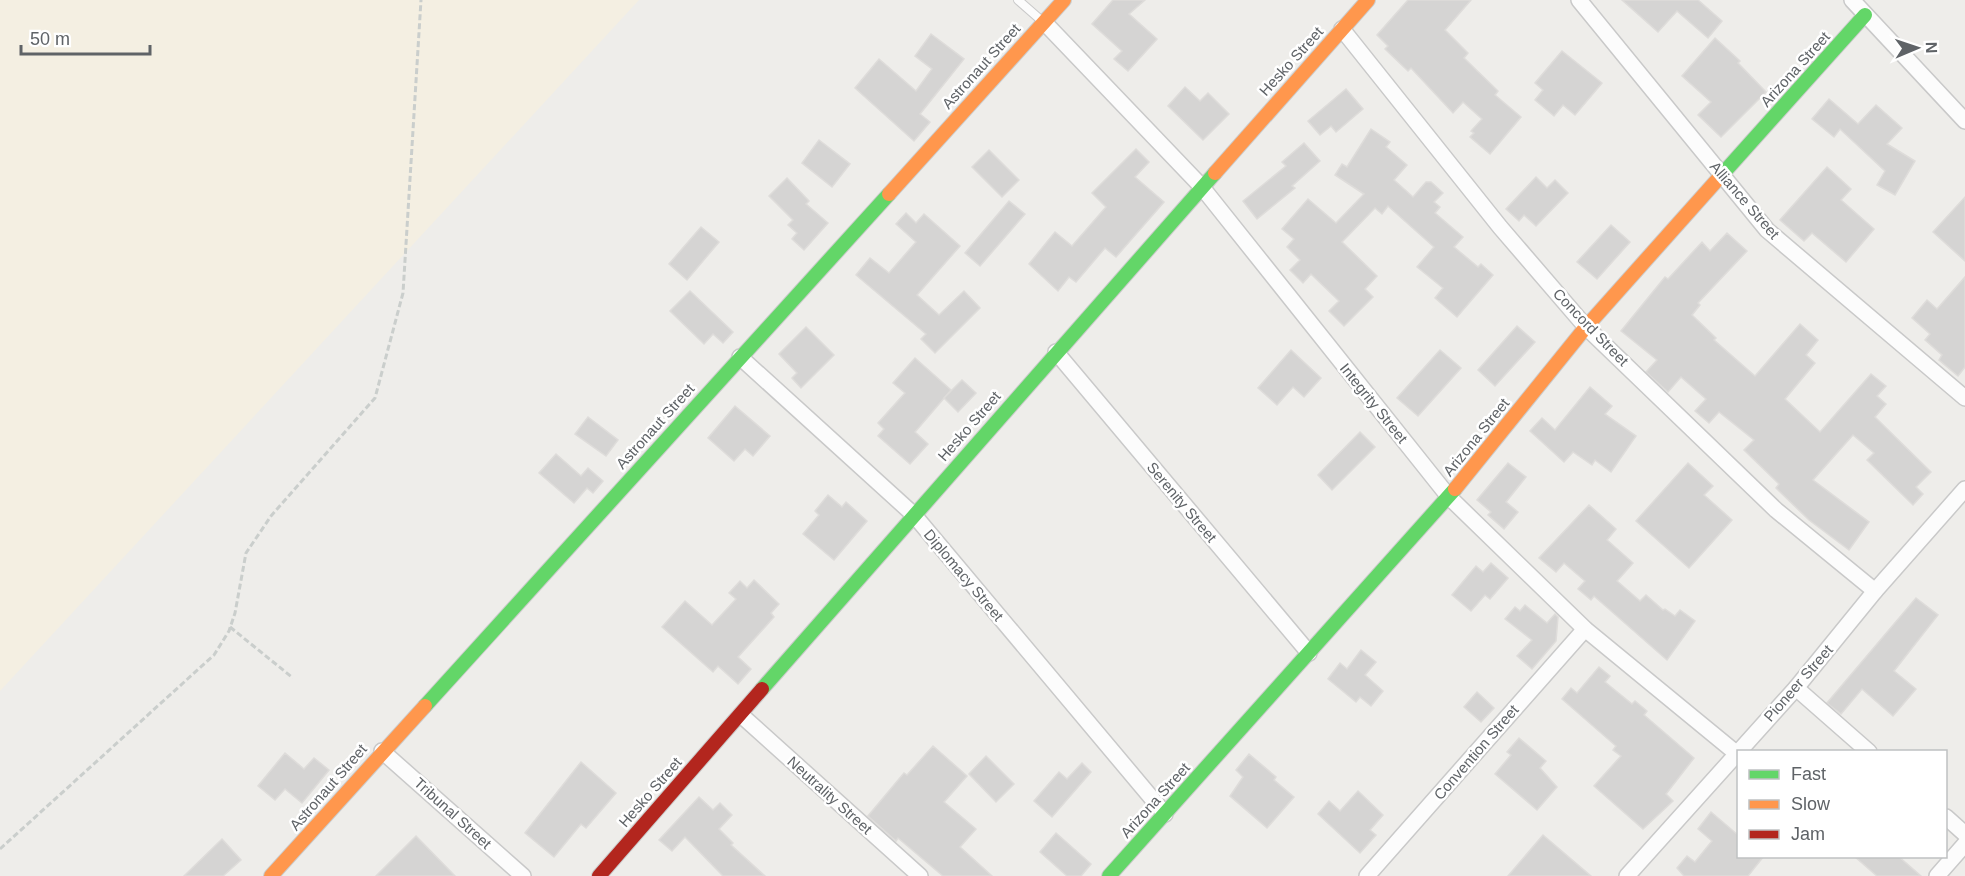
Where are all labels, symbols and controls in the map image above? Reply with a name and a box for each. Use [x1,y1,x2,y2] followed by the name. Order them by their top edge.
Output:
[21,18,150,56] scale bar
[1887,18,1947,78] north arrow
[938,19,1024,112] street label: Astronaut Street
[1256,22,1327,99] street label: Hesko Street
[1757,27,1834,110] street label: Arizona Street
[30,29,70,49] text: 50 m
[1923,41,1940,54] text: N
[1707,158,1784,243] street label: Alliance Street
[1550,285,1633,370] street label: Concord Street
[1337,360,1412,447] street label: Integrity Street
[612,379,698,472] street label: Astronaut Street
[934,387,1004,464] street label: Hesko Street
[1439,394,1513,479] street label: Arizona Street
[1144,459,1221,546] street label: Serenity Street
[921,526,1008,625] street label: Diplomacy Street
[1760,641,1836,725] street label: Pioneer Street
[1430,700,1522,803] street label: Convention Street
[286,740,371,833] street label: Astronaut Street
[1737,750,1947,858] legend
[615,753,685,830] street label: Hesko Street
[784,753,876,838] street label: Neutrality Street
[1117,758,1194,841] street label: Arizona Street
[1791,764,1826,784] text: Fast
[411,774,496,853] street label: Tribunal Street
[1791,794,1831,814] text: Slow
[1791,824,1825,844] text: Jam

